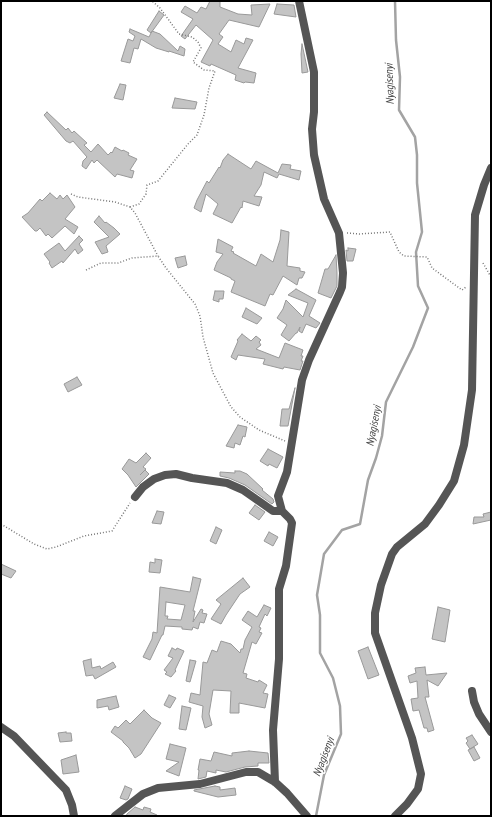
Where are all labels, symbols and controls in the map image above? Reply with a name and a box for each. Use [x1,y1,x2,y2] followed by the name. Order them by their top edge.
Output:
[383,63,397,105] water label: Nyagisenyi
[364,405,384,447] water label: Nyagisenyi
[310,735,338,779] water label: Nyagisenyi

